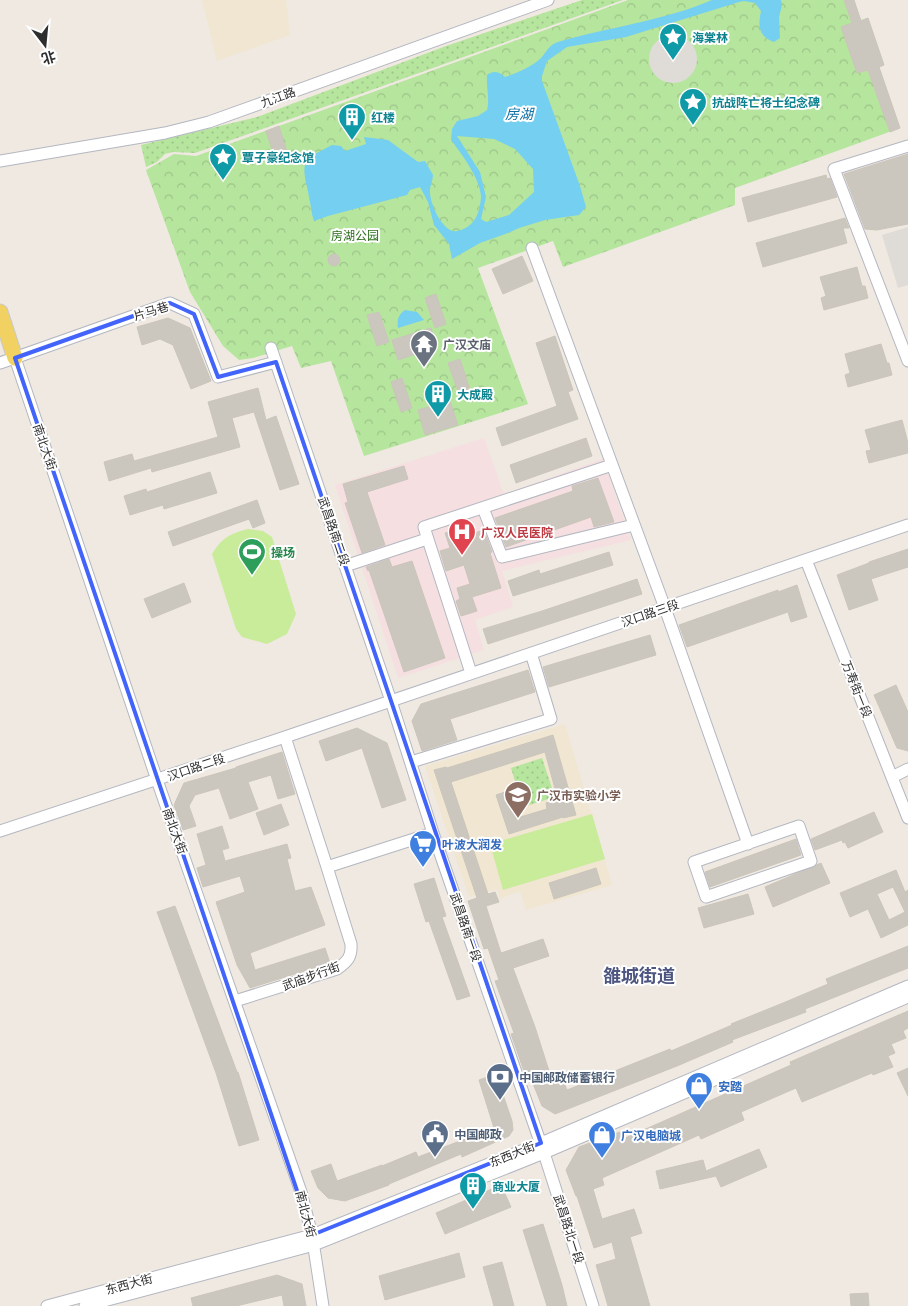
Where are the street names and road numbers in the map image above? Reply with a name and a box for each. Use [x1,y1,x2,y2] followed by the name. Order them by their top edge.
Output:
[258,83,298,111] street label: 九江路
[131,298,171,324] street label: 片马巷
[29,422,61,472] street label: 南北大街
[314,494,354,568] street label: 武昌路南二段
[619,595,681,631] street label: 汉口路三段
[838,658,876,720] street label: 万寿街一段
[165,749,227,785] street label: 汉口路二段
[159,806,191,856] street label: 南北大街
[446,890,486,964] street label: 武昌路南一段
[280,958,342,994] street label: 武庙步行街
[487,1137,537,1171] street label: 东西大街
[292,1189,320,1239] street label: 南北大街
[550,1192,588,1266] street label: 武昌路北一段
[104,1270,154,1298] street label: 东西大街

